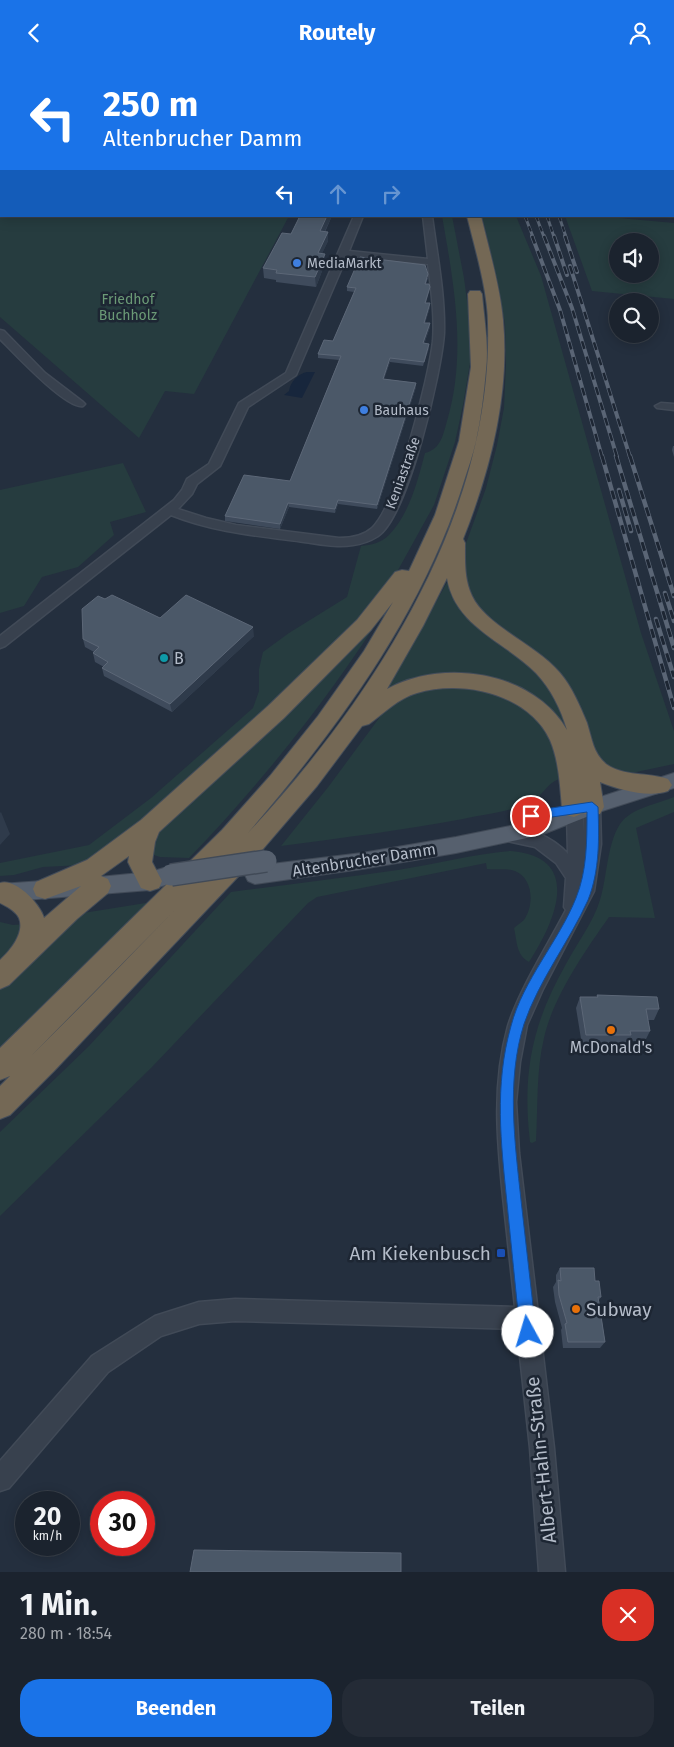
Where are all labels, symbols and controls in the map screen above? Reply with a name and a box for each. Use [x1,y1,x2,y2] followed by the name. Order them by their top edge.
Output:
[20,19,48,47] icon: back
[299,19,375,46] text: Routely
[626,19,654,47] icon: person
[103,83,198,125] text: 250 m
[20,85,85,150] icon: left
[103,125,302,152] text: Altenbrucher Damm
[271,180,299,208] icon: left
[324,180,352,208] icon: ahead
[377,180,405,208] icon: right
[609,233,659,343] map controls
[609,233,659,283] button: sound
[307,255,383,272] place label: MediaMarkt
[291,257,303,269] marker: MediaMarkt
[99,291,157,324] park label: Friedhof Buchholz
[609,293,659,343] button: search
[374,402,429,419] place label: Bauhaus
[358,404,370,416] marker: Bauhaus
[382,435,424,511] street label: Keniastraße
[174,649,184,668] place label: B
[158,652,170,664] marker: B
[510,795,552,837] pin
[517,802,545,830] icon: arrive
[291,839,437,881] street label: Altenbrucher Damm
[605,1024,617,1036] marker: McDonald's
[570,1038,652,1057] place label: McDonald's
[349,1242,491,1265] place label: Am Kiekenbusch
[495,1247,507,1259] marker: Am Kiekenbusch
[586,1298,652,1321] place label: Subway
[570,1303,582,1315] marker: Subway
[501,1305,553,1357] position arrow
[521,1376,561,1544] street label: Albert-Hahn-Straße
[90,1491,155,1556] speed limit sign: 30
[34,1502,61,1532] text: 20
[33,1529,62,1543] text: km/h
[20,1587,98,1623] text: 1 Min.
[602,1589,654,1641] button: close
[20,1624,112,1643] text: 280 m · 18:54
[20,1679,332,1737] button: Beenden
[342,1679,654,1737] button: Teilen

